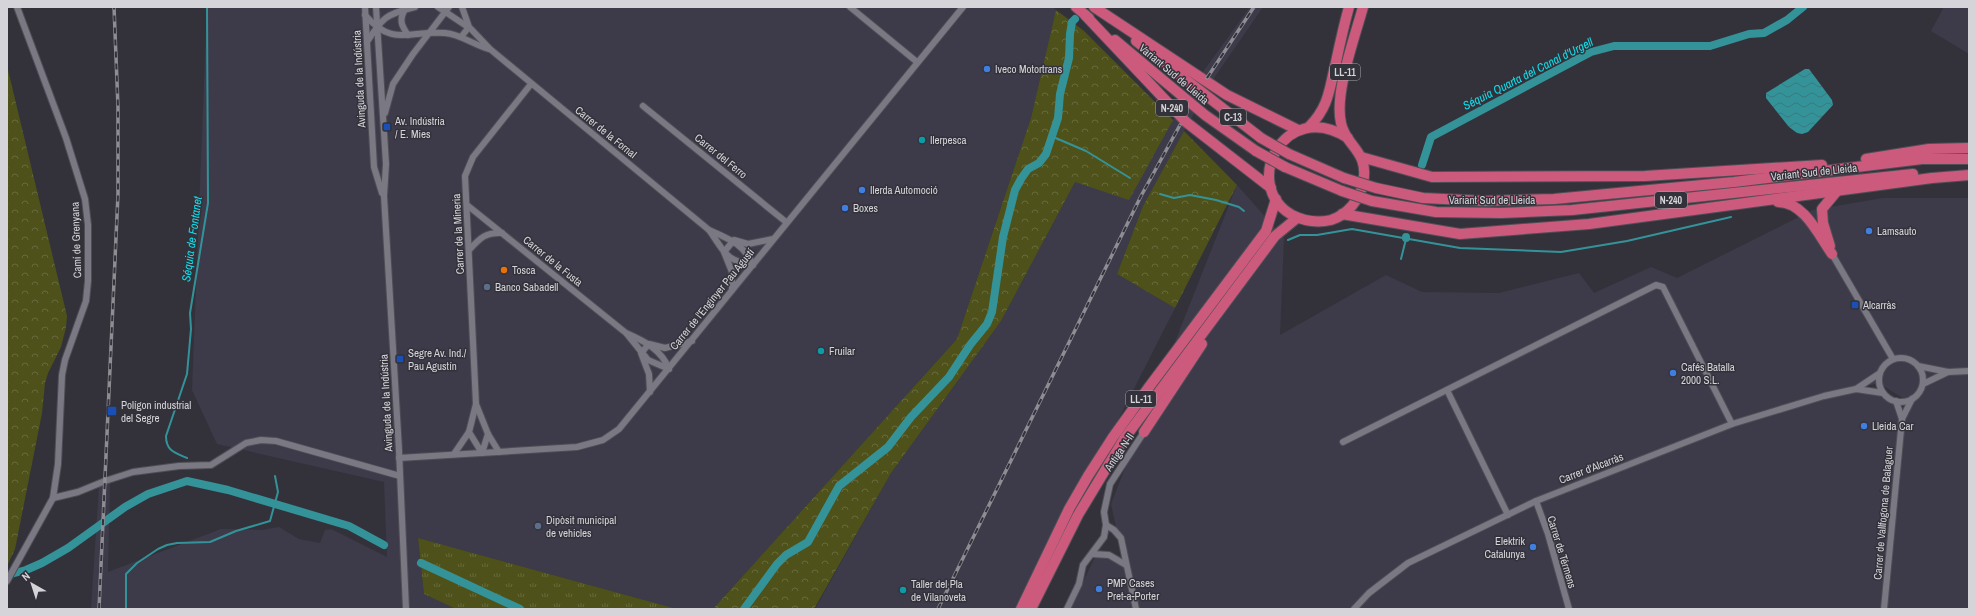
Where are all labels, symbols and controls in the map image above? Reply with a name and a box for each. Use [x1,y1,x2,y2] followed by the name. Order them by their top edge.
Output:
[349,30,369,129] street label: Avinguda de la Indústria
[1460,34,1597,114] water label: Séquia Quarta del Canal d'Urgell
[1136,41,1212,107] street label: Variant Sud de Lleida
[995,62,1063,76] place label: Iveco Motortrans
[982,64,992,74] marker: Iveco Motortrans
[1330,64,1360,80] road number: LL-11
[1156,100,1188,116] road number: N-240
[572,103,640,161] street label: Carrer de la Fornal
[1220,109,1246,125] road number: C-13
[394,114,445,141] place label: Av. Indústria / E. Mies
[382,122,392,132] marker: Av. Indústria / E. Mies
[692,131,750,181] street label: Carrer del Ferro
[930,133,967,147] place label: Ilerpesca
[917,135,927,145] marker: Ilerpesca
[1770,161,1858,183] street label: Variant Sud de Lleida
[870,183,938,197] place label: Ilerda Automoció
[857,185,867,195] marker: Ilerda Automoció
[1655,192,1687,208] road number: N-240
[449,193,467,275] street label: Carrer de la Mineria
[1449,193,1535,207] street label: Variant Sud de Lleida
[178,195,206,283] water label: Séquia de Fontanet
[853,201,879,215] place label: Boxes
[68,202,84,278] street label: Camí de Grenyana
[840,203,850,213] marker: Boxes
[1877,224,1917,238] place label: Lamsauto
[1864,226,1874,236] marker: Lamsauto
[520,233,586,289] street label: Carrer de la Fusta
[667,245,758,353] street label: Carrer de l'Enginyer Pau Agustí
[512,263,536,277] place label: Tosca
[499,265,509,275] marker: Tosca
[495,280,558,294] place label: Banco Sabadell
[482,282,492,292] marker: Banco Sabadell
[1862,298,1897,312] place label: Alcarràs
[1850,300,1860,310] marker: Alcarràs
[829,344,855,358] place label: Fruilar
[408,346,467,373] place label: Segre Av. Ind./ Pau Agustín
[816,346,826,356] marker: Fruilar
[376,354,396,453] street label: Avinguda de la Indústria
[395,354,405,364] marker: Segre Av. Ind./ Pau Agustín
[1681,360,1735,387] place label: Cafés Batalla 2000 S.L.
[1668,368,1678,378] marker: Cafés Batalla 2000 S.L.
[1126,391,1156,407] road number: LL-11
[121,398,191,425] place label: Polígon industrial del Segre
[106,405,118,417] marker: Polígon industrial del Segre
[1872,419,1914,433] place label: Lleida Car
[1859,421,1869,431] marker: Lleida Car
[1101,430,1137,475] street label: Antiga N-II
[1870,446,1896,580] street label: Carrer de Vallfogona de Balaguer
[1557,449,1626,487] street label: Carrer d'Alcarràs
[546,513,616,540] place label: Dipòsit municipal de vehicles
[1544,514,1580,590] street label: Carrer de Térmens
[533,521,543,531] marker: Dipòsit municipal de vehicles
[1484,534,1525,561] place label: Elektrik Catalunya
[1528,542,1538,552] marker: Elektrik Catalunya
[12,564,52,604] north arrow
[19,569,33,584] text: N
[1107,576,1159,603] place label: PMP Cases Pret-a-Porter
[911,577,966,604] place label: Taller del Pla de Vilanoveta
[1094,584,1104,594] marker: PMP Cases Pret-a-Porter
[898,585,908,595] marker: Taller del Pla de Vilanoveta

